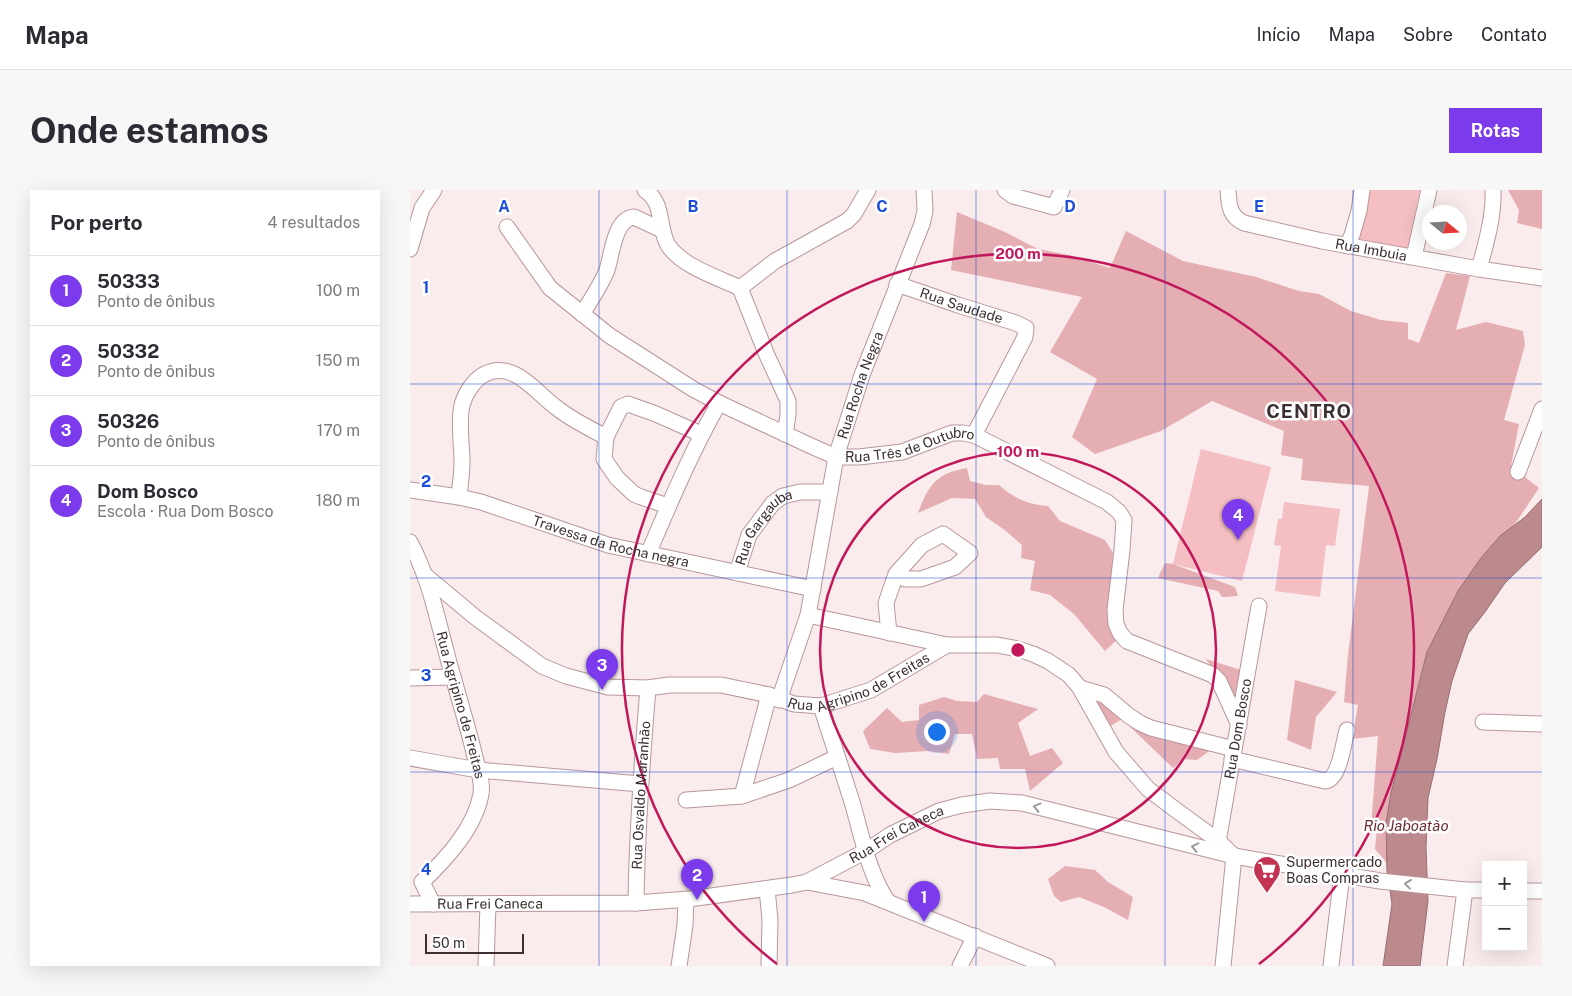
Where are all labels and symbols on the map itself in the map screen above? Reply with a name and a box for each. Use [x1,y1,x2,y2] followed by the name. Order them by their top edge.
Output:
[498,197,510,216] text: A
[688,197,699,216] text: B
[876,197,888,216] text: C
[1064,197,1076,216] text: D
[1254,197,1264,216] text: E
[1422,205,1467,250] north arrow
[1334,235,1408,264] street label: Rua Imbuia
[995,245,1041,262] text: 200 m
[423,278,429,297] text: 1
[918,285,1005,326] street label: Rua Saudade
[834,329,886,441] street label: Rua Rocha Negra
[1266,400,1352,422] district label: CENTRO
[845,425,976,465] street label: Rua Três de Outubro
[997,443,1039,460] text: 100 m
[421,472,431,491] text: 2
[732,486,794,567] street label: Rua Gargauba
[1222,499,1254,540] pin: 4
[531,512,691,570] street label: Travessa da Rocha negra
[433,630,488,780] street label: Rua Agripino de Freitas
[1009,641,1027,659] centre of rings
[586,649,618,690] pin: 3
[785,649,932,715] street label: Rua Agripino de Freitas
[421,666,431,685] text: 3
[1221,677,1254,780] street label: Rua Dom Bosco
[924,719,950,745] your location
[629,720,653,870] street label: Rua Osvaldo Maranhão
[846,802,945,866] street label: Rua Frei Caneca
[1033,803,1042,813] one-way arrow
[1363,817,1449,834] water label: Rio Jaboatão
[1190,842,1199,853] one-way arrow
[1286,854,1382,886] place label: Supermercado Boas Compras
[1252,855,1282,894] supermarket icon: Supermercado Boas Compras
[681,859,713,900] pin: 2
[421,860,432,879] text: 4
[1404,879,1412,890] one-way arrow
[908,881,940,922] pin: 1
[437,895,543,912] street label: Rua Frei Caneca
[425,931,524,954] scale bar

